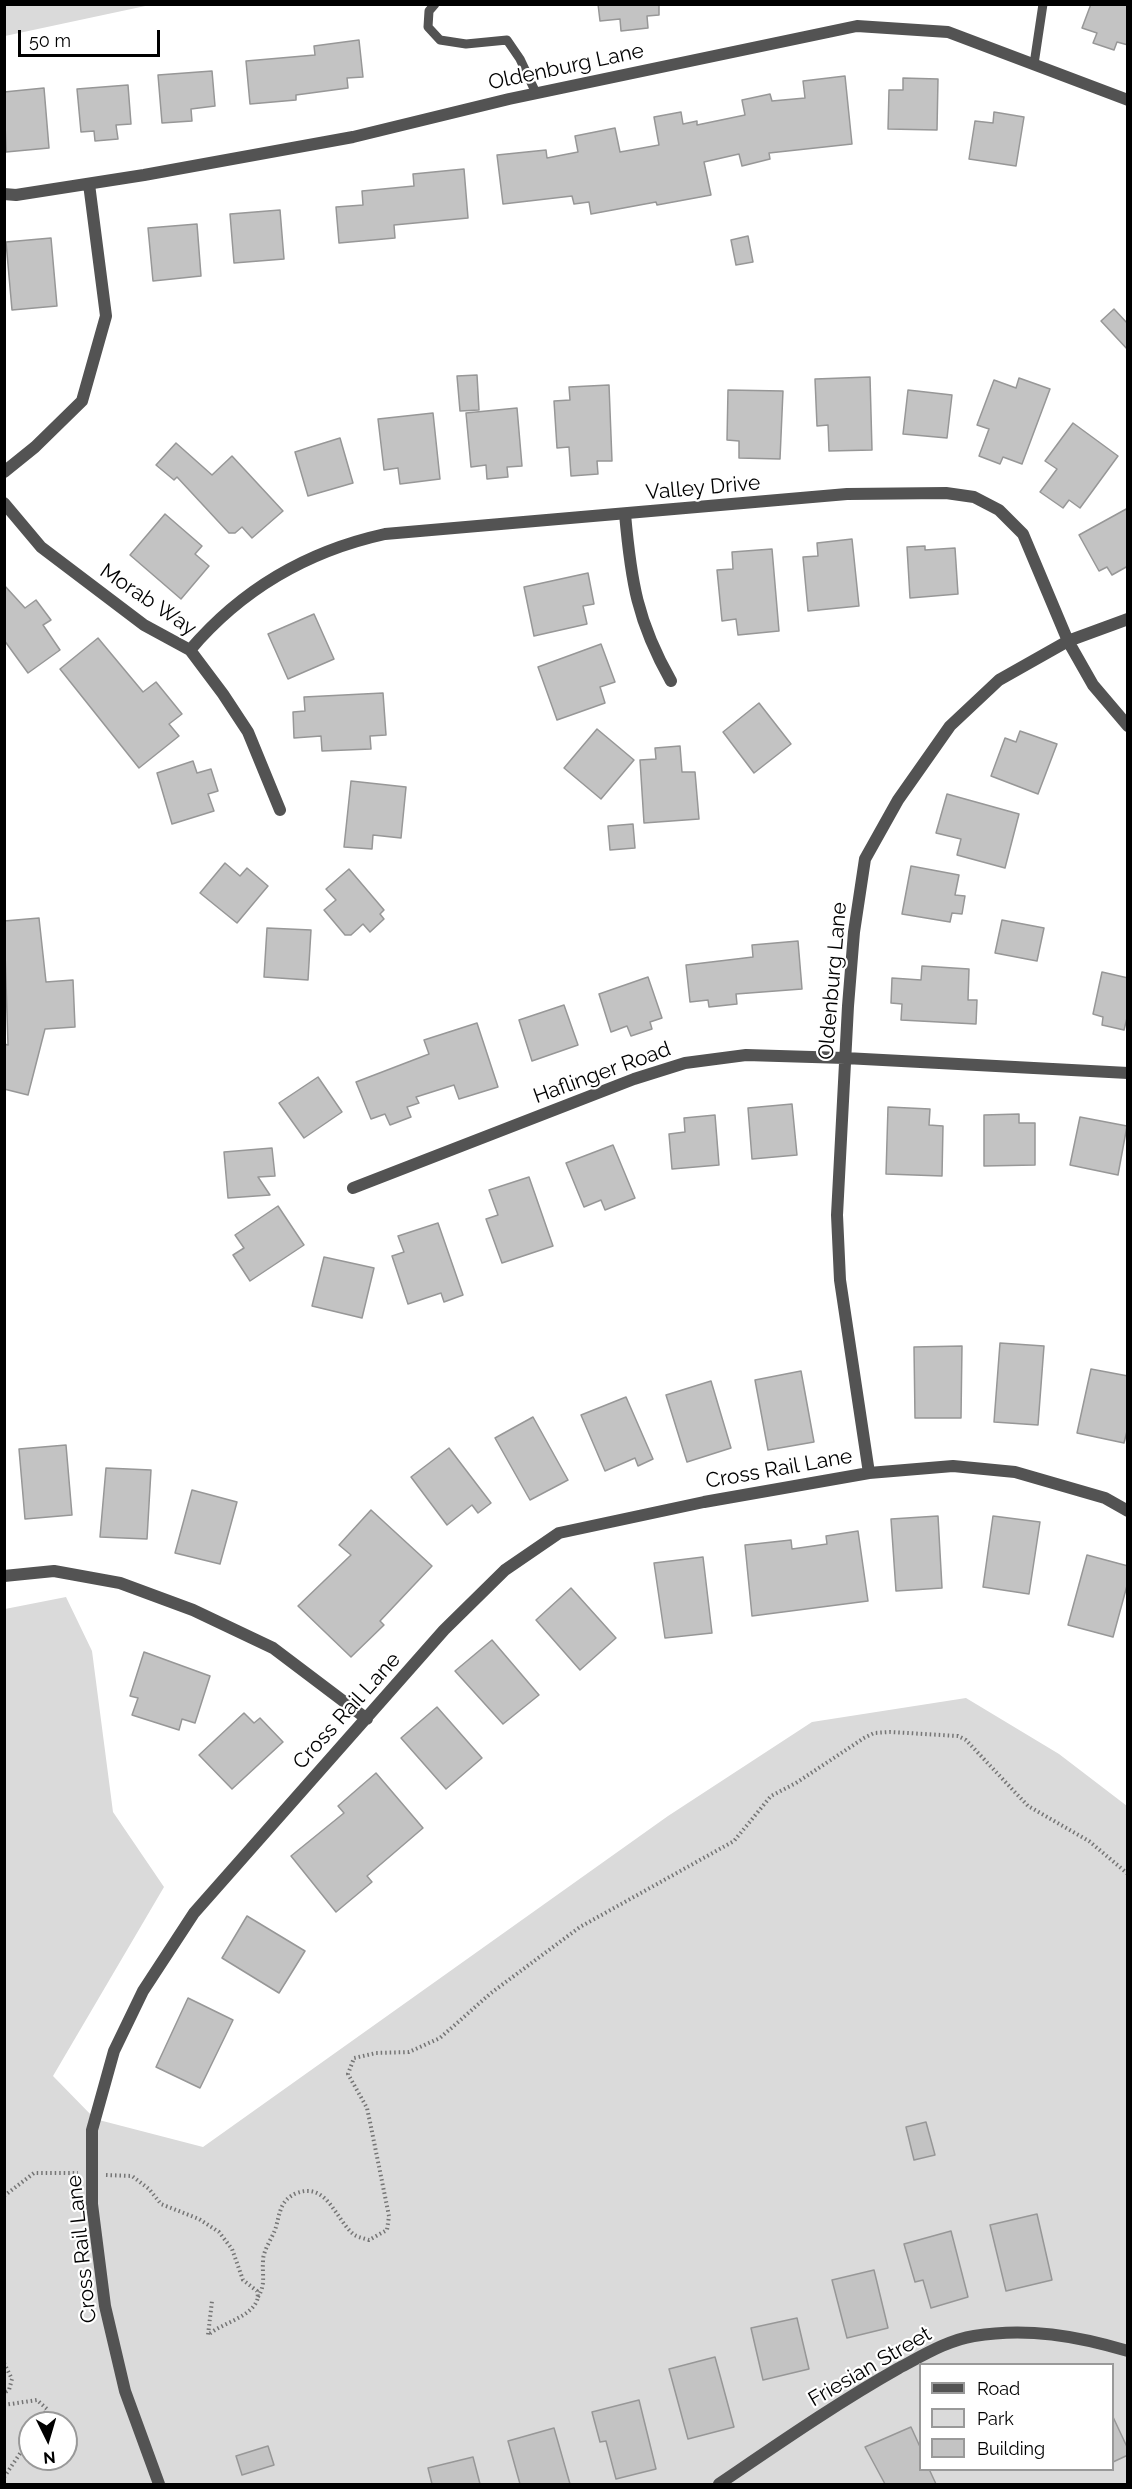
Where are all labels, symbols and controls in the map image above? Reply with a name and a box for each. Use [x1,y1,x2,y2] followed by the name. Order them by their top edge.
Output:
[21,18,164,56] scale bar
[29,30,71,51] text: 50 m
[486,38,646,96] street label: Oldenburg Lane
[645,470,761,506] street label: Valley Drive
[95,558,201,642] street label: Morab Way
[814,901,852,1061] street label: Oldenburg Lane
[530,1036,674,1110] street label: Haflinger Road
[704,1444,854,1494] street label: Cross Rail Lane
[288,1647,406,1775] street label: Cross Rail Lane
[62,2174,102,2324] street label: Cross Rail Lane
[804,2322,936,2412] street label: Friesian Street
[919,2363,1114,2471] legend
[977,2378,1020,2399] text: Road
[977,2408,1014,2429] text: Park
[18,2411,78,2471] north arrow
[977,2438,1045,2459] text: Building
[43,2447,56,2467] text: N

